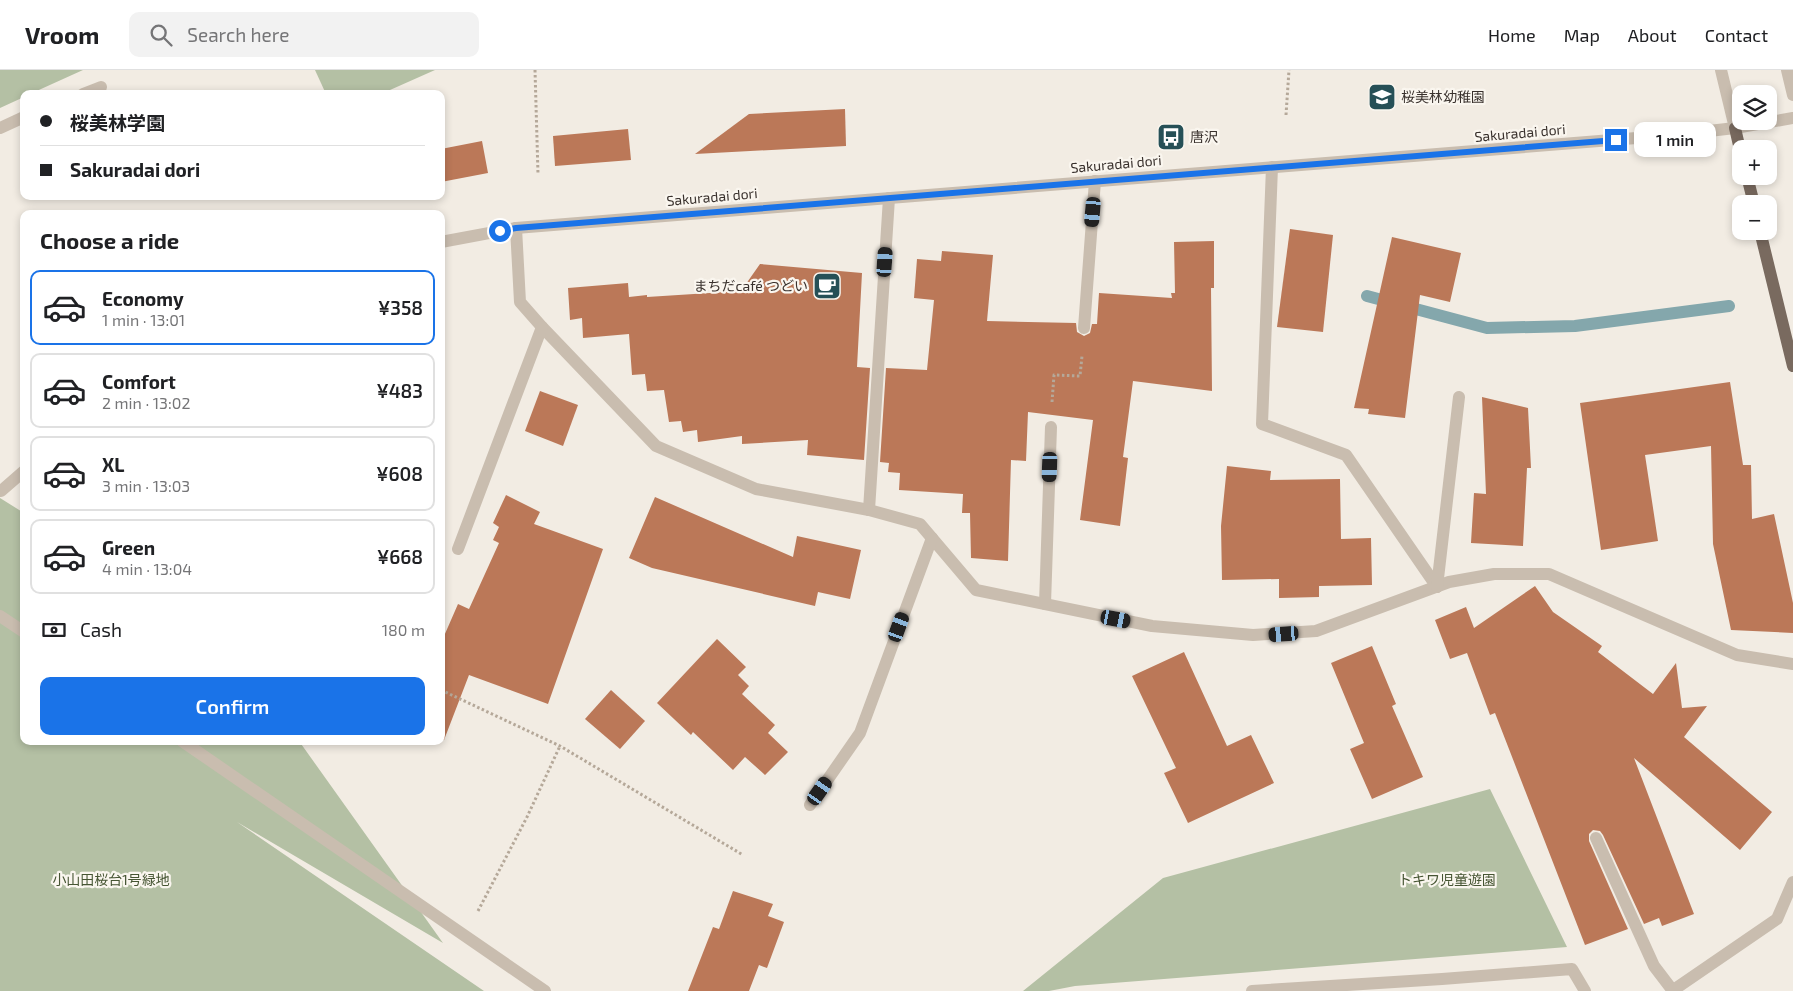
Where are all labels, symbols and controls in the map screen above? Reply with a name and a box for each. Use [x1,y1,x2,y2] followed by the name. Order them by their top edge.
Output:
[129,12,479,57] search box
[25,20,99,49] text: Vroom
[147,21,175,49] icon: search
[187,23,289,46] text: Search here
[1488,24,1536,46] text: Home
[1564,24,1600,46] text: Map
[1628,24,1677,46] text: About
[1705,24,1768,46] text: Contact
[1367,82,1397,112] school or university icon: 桜美林幼稚園
[1732,85,1777,240] map controls
[1732,85,1777,130] button: layers
[1401,88,1485,105] place label: 桜美林幼稚園
[70,111,165,134] text: 桜美林学園
[1474,120,1566,145] street label: Sakuradai dori
[1156,122,1186,152] bus stop icon: 唐沢
[1634,122,1716,158] callout: 1 min
[1190,128,1218,145] place label: 唐沢
[1605,129,1627,151] route end
[1656,130,1694,149] text: 1 min
[1732,140,1777,185] button: +
[1070,151,1162,176] street label: Sakuradai dori
[70,158,200,181] text: Sakuradai dori
[666,184,758,209] street label: Sakuradai dori
[1732,195,1777,240] button: −
[1084,196,1101,228] car
[489,220,511,242] route start
[40,227,179,253] text: Choose a ride
[876,247,893,277] car
[812,271,842,301] cafe icon: まちだcafé つどい
[694,277,808,294] place label: まちだcafé つどい
[42,285,87,330] icon: car
[102,287,184,310] text: Economy
[378,296,423,319] text: ¥358
[102,310,185,329] text: 1 min · 13:01
[42,368,87,413] icon: car
[102,370,176,393] text: Comfort
[376,379,423,402] text: ¥483
[102,393,190,412] text: 2 min · 13:02
[42,451,87,496] icon: car
[1041,452,1058,482] car
[102,453,124,476] text: XL
[376,462,423,485] text: ¥608
[102,476,190,495] text: 3 min · 13:03
[42,534,87,579] icon: car
[102,536,155,559] text: Green
[377,545,423,568] text: ¥668
[102,559,192,578] text: 4 min · 13:04
[1099,609,1132,629] car
[886,610,911,644] car
[40,616,68,644] icon: cash
[80,618,122,641] text: Cash
[382,620,425,639] text: 180 m
[1268,625,1299,643] car
[40,677,425,735] button: Confirm
[805,774,834,808] car
[52,871,170,888] park label: 小山田桜台1号緑地
[1398,871,1496,888] park label: トキワ児童遊園

